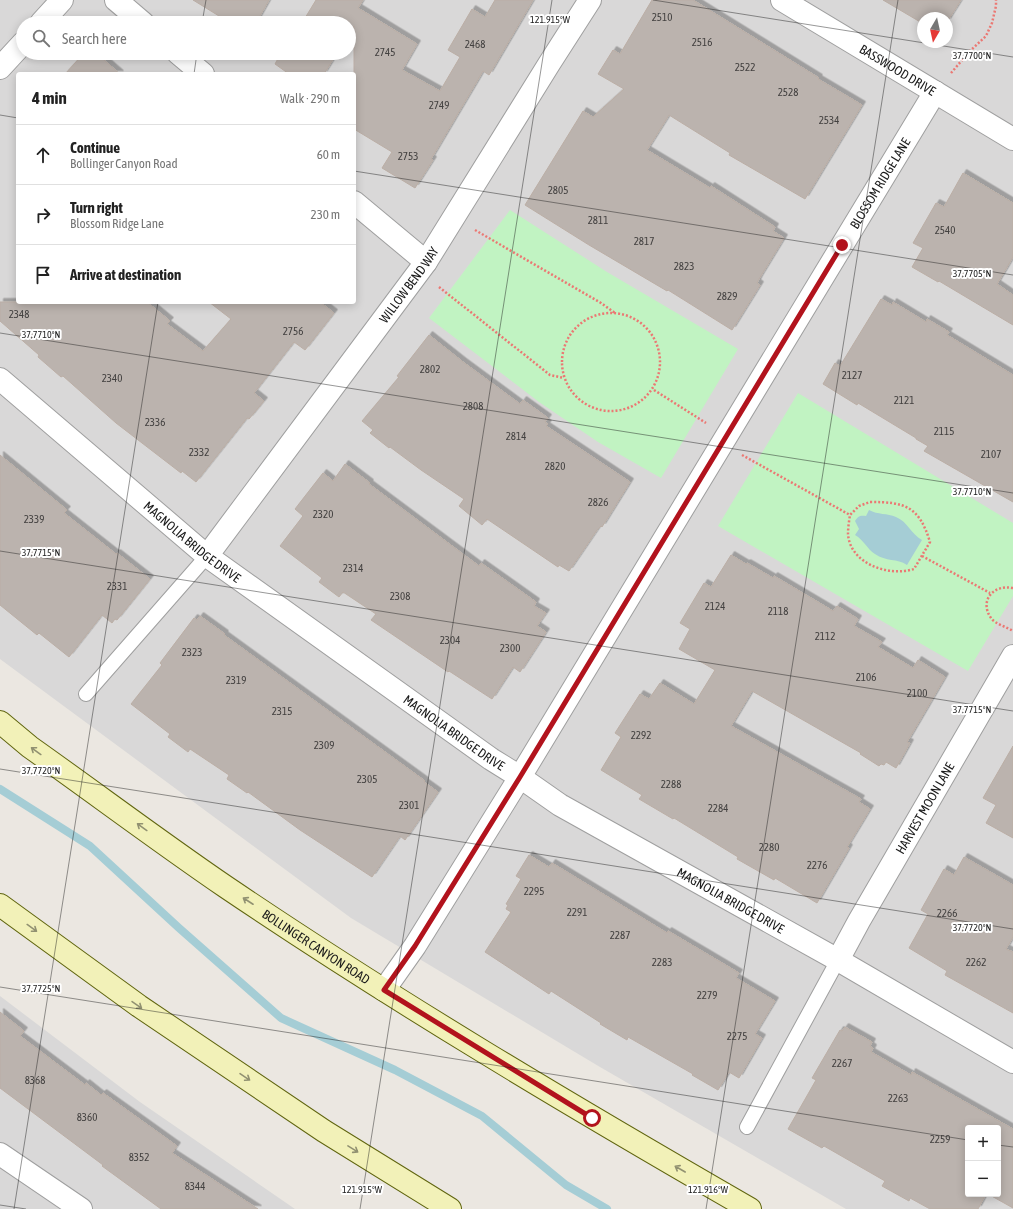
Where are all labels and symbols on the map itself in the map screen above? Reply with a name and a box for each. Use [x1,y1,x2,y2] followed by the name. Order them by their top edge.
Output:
[652,11,672,23] house number: 2510
[917,12,953,48] north arrow
[530,14,571,25] text: 121.915°W
[692,36,712,48] house number: 2516
[465,38,485,50] house number: 2468
[857,41,939,99] street label: BASSWOOD DRIVE
[375,46,395,58] house number: 2745
[953,50,991,61] text: 37.7700°N
[735,61,755,73] house number: 2522
[778,86,798,98] house number: 2528
[429,99,449,111] house number: 2749
[819,114,839,126] house number: 2534
[847,135,914,232] street label: BLOSSOM RIDGE LANE
[398,150,418,162] house number: 2753
[548,184,568,196] house number: 2805
[588,214,608,226] house number: 2811
[935,224,955,236] house number: 2540
[634,235,654,247] house number: 2817
[833,236,851,254] route end
[376,244,442,326] street label: WILLOW BEND WAY
[674,260,694,272] house number: 2823
[953,268,991,279] text: 37.7705°N
[717,290,737,302] house number: 2829
[9,308,29,320] house number: 2348
[283,325,303,337] house number: 2756
[22,329,60,340] text: 37.7710°N
[420,363,440,375] house number: 2802
[842,369,862,381] house number: 2127
[102,372,122,384] house number: 2340
[894,394,914,406] house number: 2121
[463,400,483,412] house number: 2808
[145,416,165,428] house number: 2336
[934,425,954,437] house number: 2115
[506,430,526,442] house number: 2814
[189,446,209,458] house number: 2332
[981,448,1001,460] house number: 2107
[545,460,565,472] house number: 2820
[953,486,991,497] text: 37.7710°N
[588,496,608,508] house number: 2826
[141,498,244,586] street label: MAGNOLIA BRIDGE DRIVE
[313,508,333,520] house number: 2320
[24,513,44,525] house number: 2339
[22,547,60,558] text: 37.7715°N
[343,562,363,574] house number: 2314
[107,580,127,592] house number: 2331
[390,590,410,602] house number: 2308
[705,600,725,612] house number: 2124
[768,605,788,617] house number: 2118
[815,630,835,642] house number: 2112
[440,634,460,646] house number: 2304
[500,642,520,654] house number: 2300
[182,646,202,658] house number: 2323
[856,671,876,683] house number: 2106
[226,674,246,686] house number: 2319
[907,687,927,699] house number: 2100
[400,692,508,774] street label: MAGNOLIA BRIDGE DRIVE
[953,704,991,715] text: 37.7715°N
[272,705,292,717] house number: 2315
[631,729,651,741] house number: 2292
[314,739,334,751] house number: 2309
[31,747,42,755] one-way arrow
[893,759,958,857] street label: HARVEST MOON LANE
[22,765,60,776] text: 37.7720°N
[357,773,377,785] house number: 2305
[661,778,681,790] house number: 2288
[399,799,419,811] house number: 2301
[708,802,728,814] house number: 2284
[137,823,148,831] one-way arrow
[759,841,779,853] house number: 2280
[807,859,827,871] house number: 2276
[674,865,787,937] street label: MAGNOLIA BRIDGE DRIVE
[524,885,544,897] house number: 2295
[242,897,254,905] one-way arrow
[259,906,373,987] street label: BOLLINGER CANYON ROAD
[567,906,587,918] house number: 2291
[937,907,957,919] house number: 2266
[953,922,991,933] text: 37.7720°N
[26,924,37,932] one-way arrow
[610,929,630,941] house number: 2287
[652,956,672,968] house number: 2283
[966,956,986,968] house number: 2262
[22,983,60,994] text: 37.7725°N
[697,989,717,1001] house number: 2279
[131,1001,142,1009] one-way arrow
[727,1030,747,1042] house number: 2275
[832,1057,852,1069] house number: 2267
[239,1073,250,1081] one-way arrow
[25,1074,45,1086] house number: 8368
[888,1092,908,1104] house number: 2263
[583,1109,601,1127] route start
[77,1111,97,1123] house number: 8360
[930,1133,950,1145] house number: 2259
[347,1145,359,1153] one-way arrow
[129,1151,149,1163] house number: 8352
[674,1164,686,1172] one-way arrow
[185,1180,205,1192] house number: 8344
[342,1184,383,1195] text: 121.915°W
[688,1184,729,1195] text: 121.916°W

